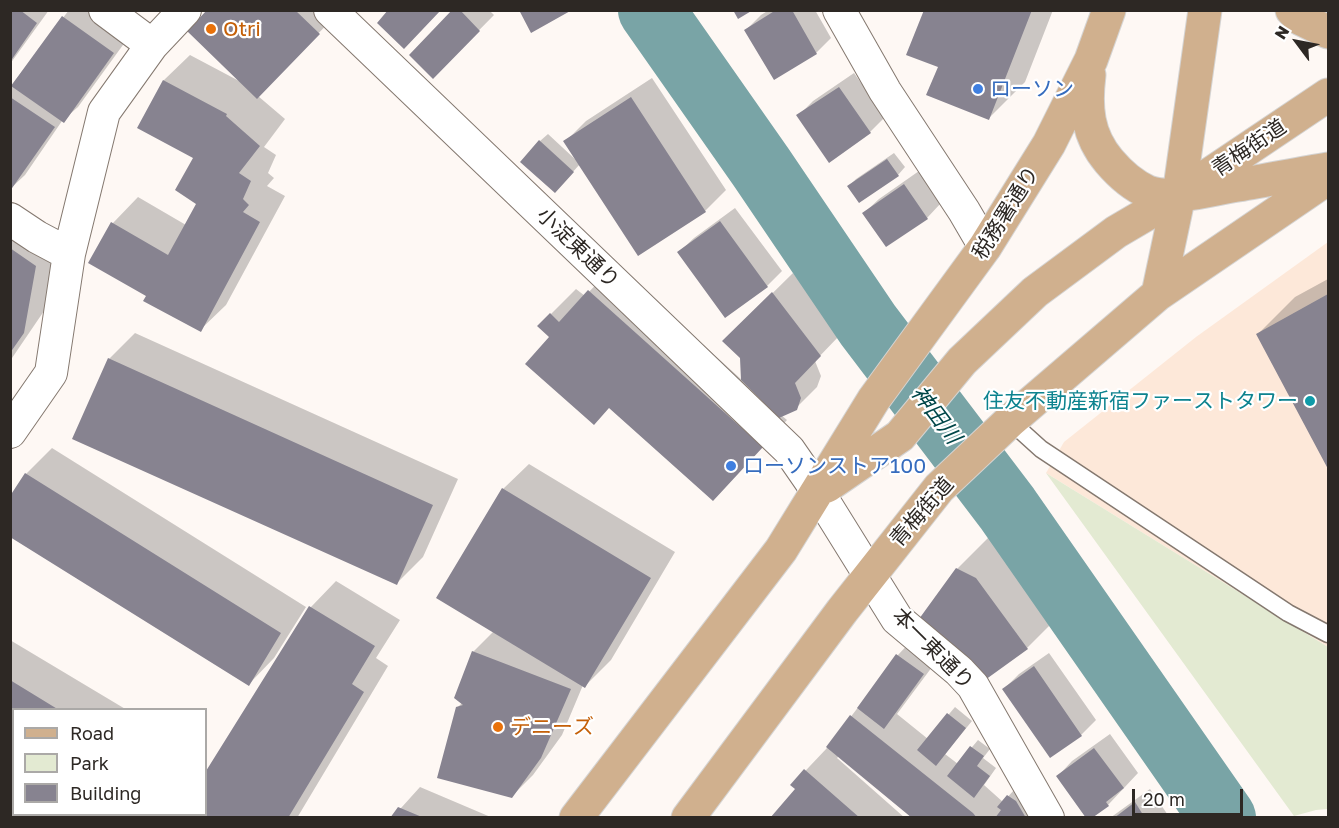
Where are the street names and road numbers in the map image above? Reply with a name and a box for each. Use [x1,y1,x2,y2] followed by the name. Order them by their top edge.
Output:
[1207,114,1291,182] street label: 青梅街道
[967,162,1045,264] street label: 税務署通り
[531,202,625,294] street label: 小淀東通り
[885,472,959,552] street label: 青梅街道
[887,603,979,695] street label: 本一東通り

